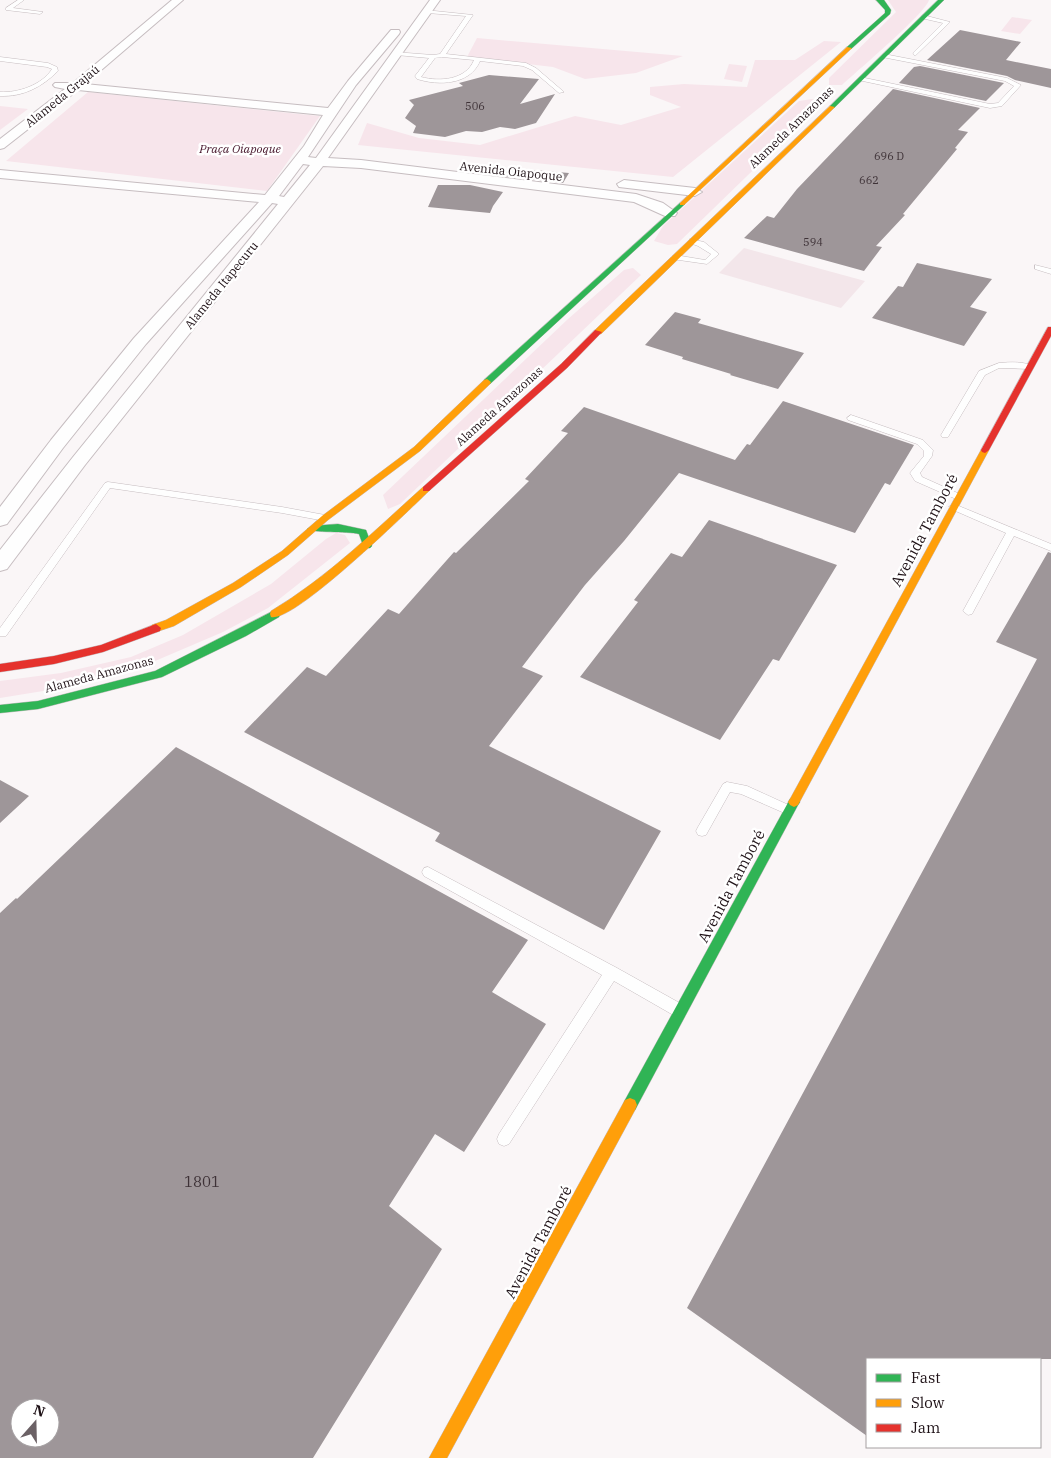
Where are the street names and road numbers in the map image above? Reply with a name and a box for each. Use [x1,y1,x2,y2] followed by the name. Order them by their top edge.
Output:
[22,61,103,130] street label: Alameda Grajaú
[746,83,837,171] street label: Alameda Amazonas
[459,158,563,184] street label: Avenida Oiapoque
[181,238,261,332] street label: Alameda Itapecuru
[452,363,546,449] street label: Alameda Amazonas
[886,470,962,590] street label: Avenida Tamboré
[43,652,155,696] street label: Alameda Amazonas
[693,826,769,946] street label: Avenida Tamboré
[500,1182,576,1302] street label: Avenida Tamboré

